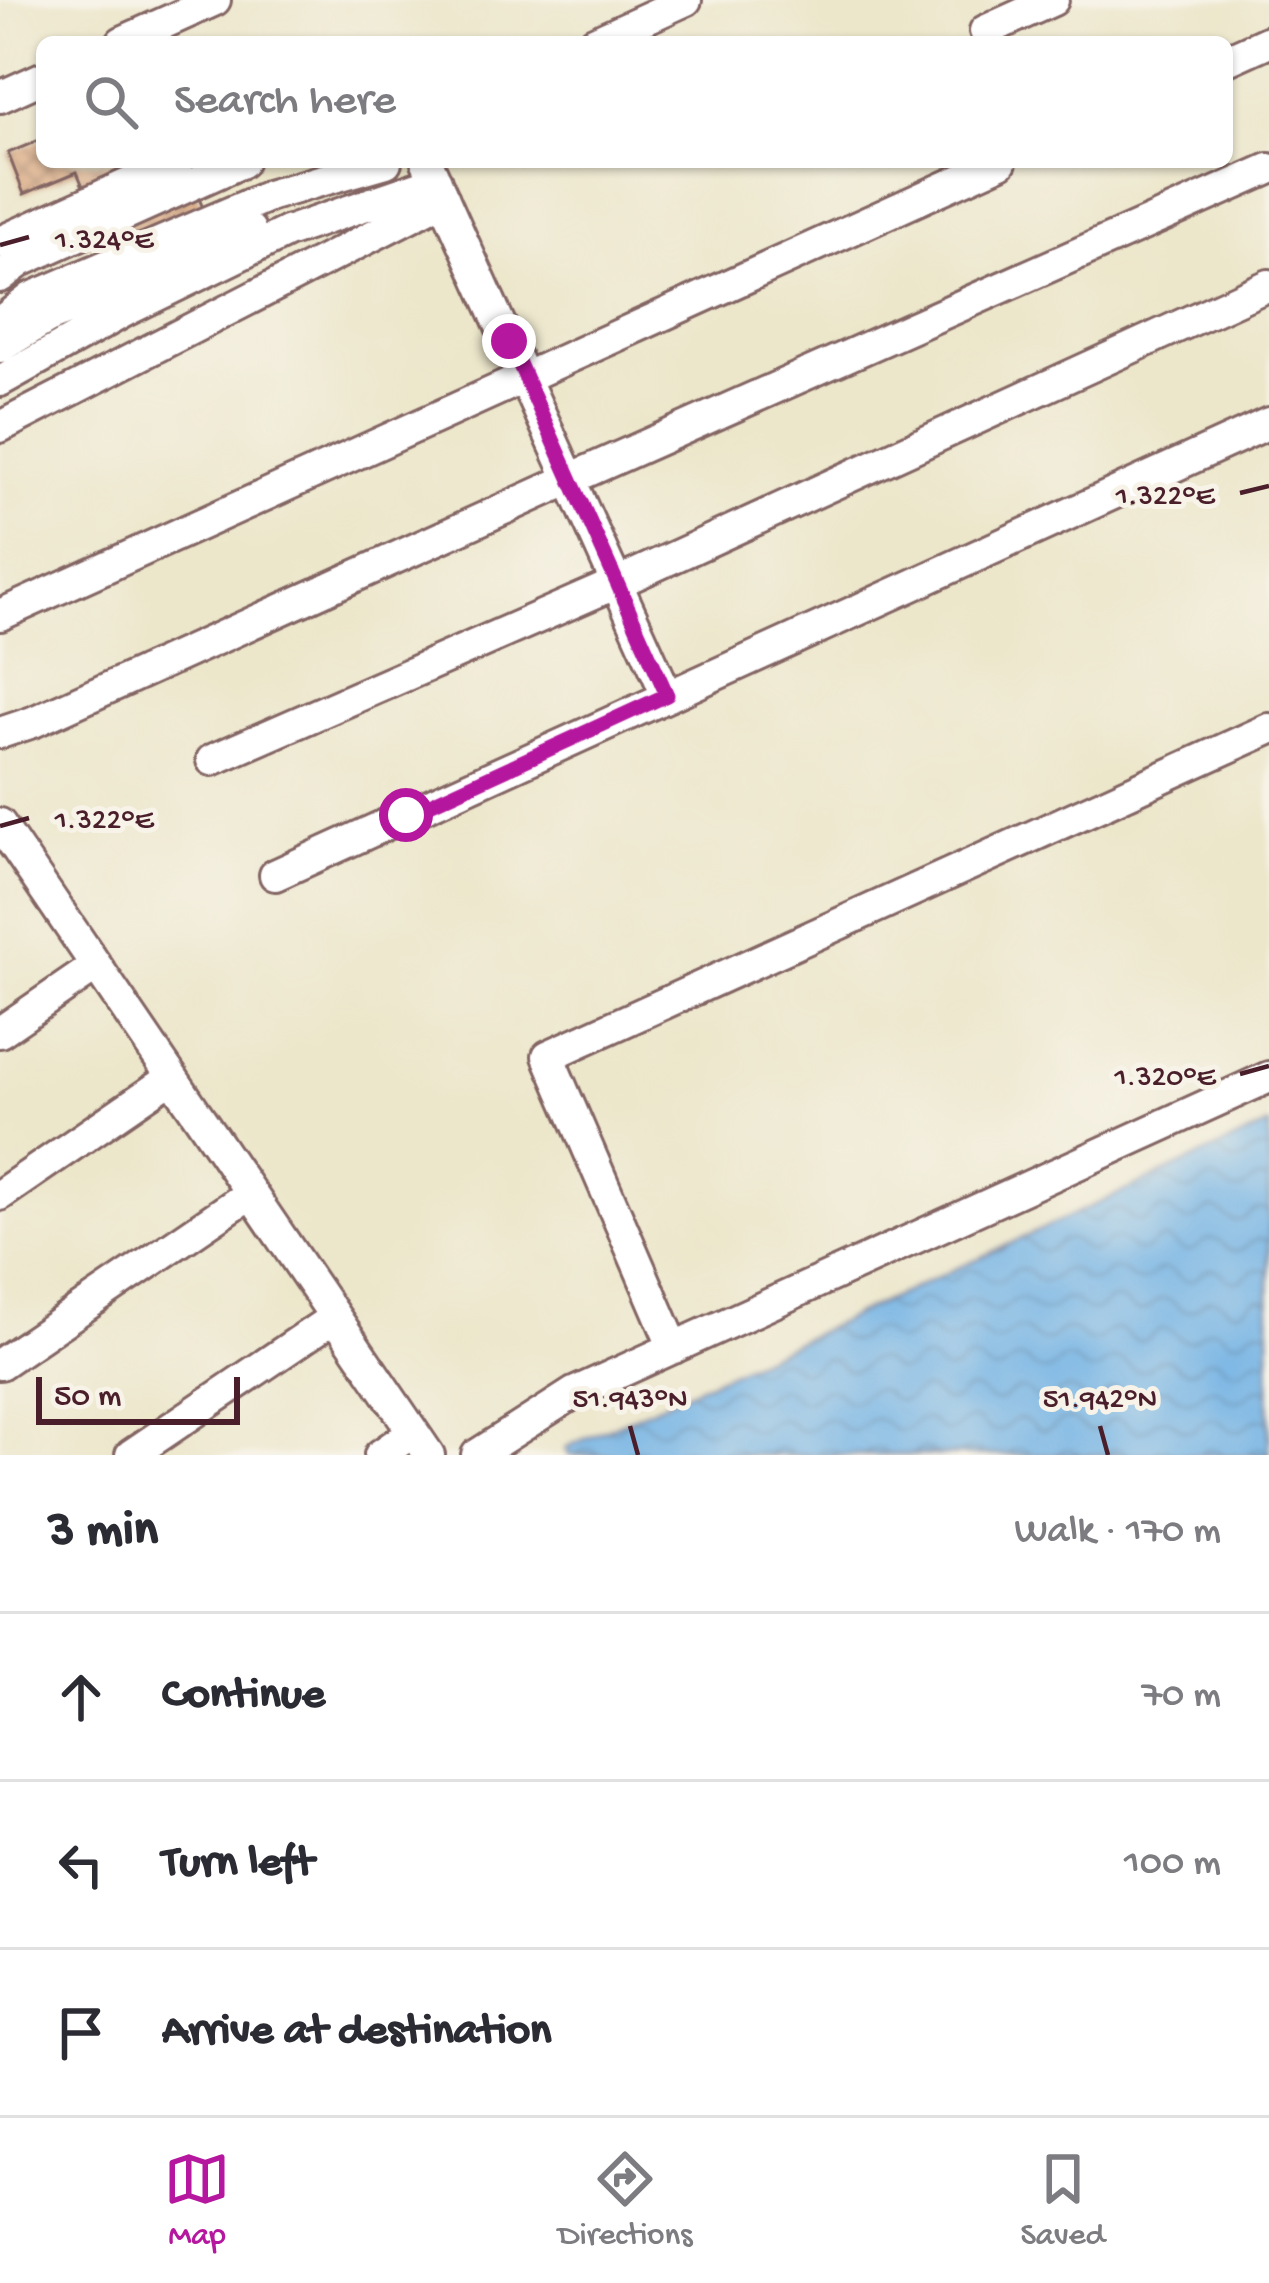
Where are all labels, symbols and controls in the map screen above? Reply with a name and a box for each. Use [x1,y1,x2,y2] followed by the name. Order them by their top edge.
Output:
[36,36,1233,168] search box
[78,69,144,135] icon: search
[174,76,396,129] text: Search here
[54,225,154,260] text: 1.324°E
[482,314,536,368] route end
[1115,481,1216,516] text: 1.322°E
[379,788,433,842] route start
[54,805,155,840] text: 1.322°E
[1113,1062,1217,1097] text: 1.320°E
[36,1371,240,1424] scale bar
[54,1379,121,1417] text: 50 m
[572,1384,688,1419] text: 51.943°N
[1043,1384,1157,1419] text: 51.942°N
[48,1503,158,1563] text: 3 min
[1014,1510,1221,1556] text: Walk · 170 m
[48,1664,114,1730] icon: ahead
[162,1670,325,1723] text: Continue
[1142,1674,1221,1720] text: 70 m
[48,1832,114,1898] icon: left
[162,1838,314,1891] text: Turn left
[1124,1842,1221,1888] text: 100 m
[48,2000,114,2066] icon: arrive
[162,2006,551,2059] text: Arrive at destination
[164,2146,230,2256] tab: Map
[558,2146,692,2256] tab: Directions
[1020,2146,1105,2256] tab: Saved

